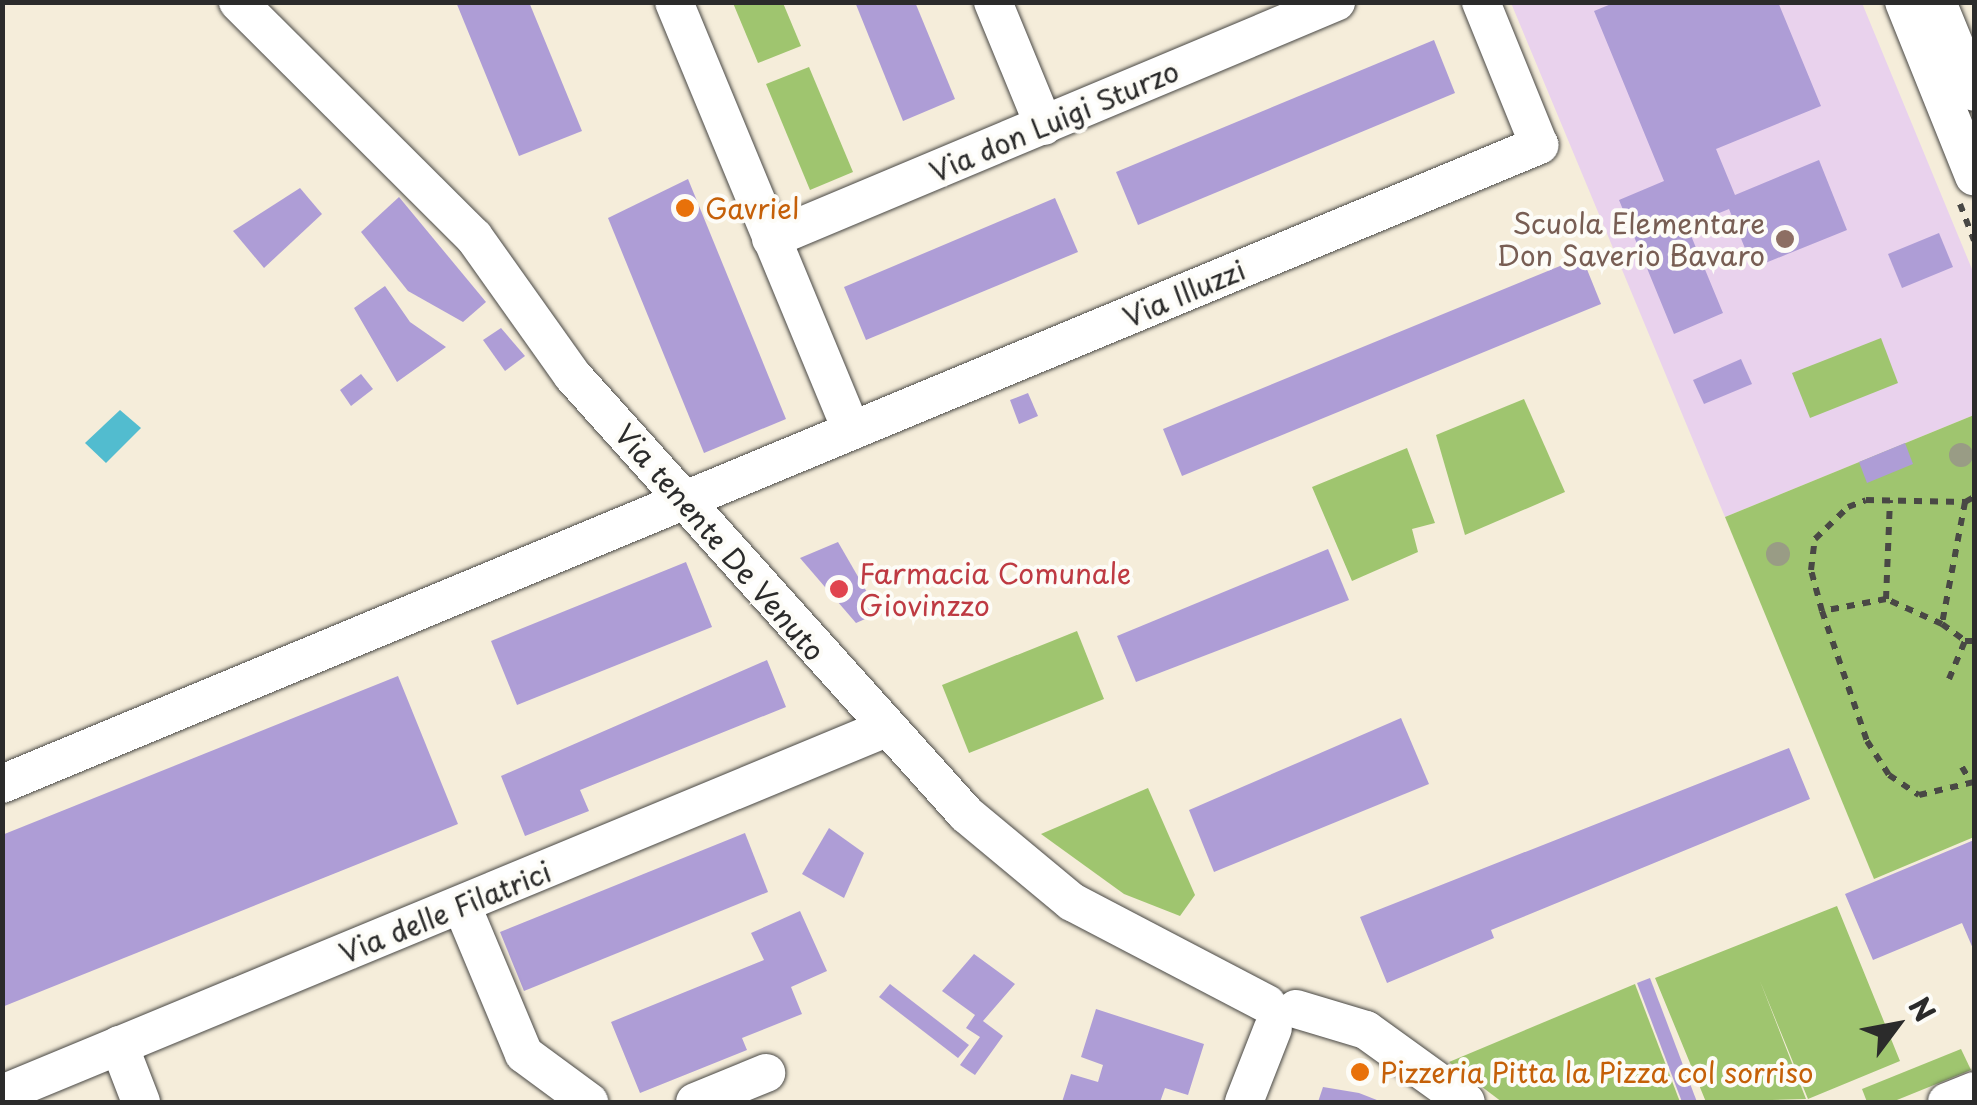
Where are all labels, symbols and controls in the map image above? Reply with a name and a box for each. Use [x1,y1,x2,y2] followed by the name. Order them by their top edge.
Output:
[923,53,1185,189] street label: Via don Luigi Sturzo
[705,191,799,225] place label: Gavriel
[674,197,696,219] marker: Gavriel
[1498,206,1765,272] place label: Scuola Elementare Don Saverio Bavaro
[1774,228,1796,250] marker: Scuola Elementare Don Saverio Bavaro
[1118,252,1250,334] street label: Via Illuzzi
[608,417,832,667] street label: Via tenente De Venuto
[859,556,1133,622] place label: Farmacia Comunale Giovinzzo
[828,578,850,600] marker: Farmacia Comunale Giovinzzo
[335,854,555,970] street label: Via delle Filatrici
[1847,975,1947,1075] north arrow
[1899,988,1947,1030] text: N
[1380,1055,1815,1089] place label: Pizzeria Pitta la Pizza col sorriso
[1349,1061,1371,1083] marker: Pizzeria Pitta la Pizza col sorriso

